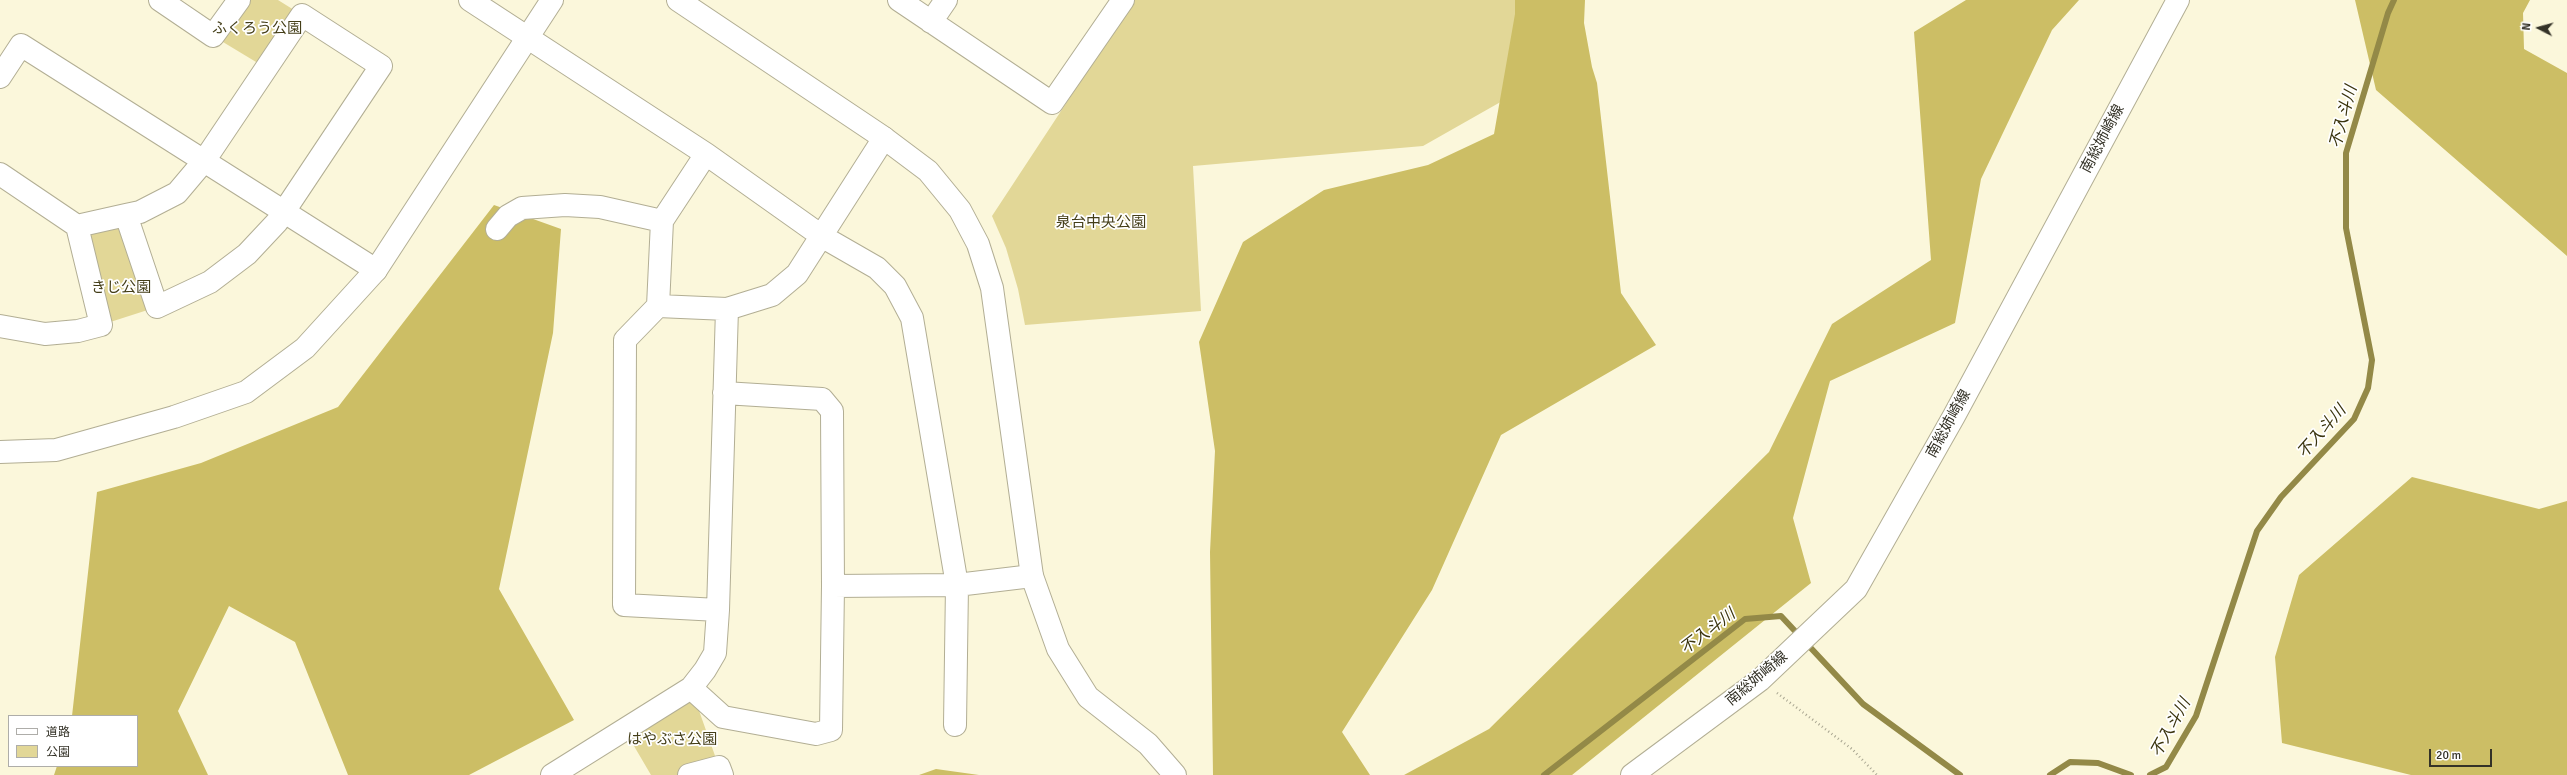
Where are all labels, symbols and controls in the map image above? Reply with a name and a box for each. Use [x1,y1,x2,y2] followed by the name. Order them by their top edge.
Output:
[2519,8,2559,48] north arrow
[212,20,302,38] park label: ふくろう公園
[2520,22,2533,31] text: N
[2326,84,2362,150] water label: 不入斗川
[2077,102,2129,176] street label: 南総姉崎線
[1056,214,1146,232] park label: 泉台中央公園
[91,279,151,297] park label: きじ公園
[1923,387,1975,461] street label: 南総姉崎線
[2294,402,2350,462] water label: 不入斗川
[1677,605,1739,659] water label: 不入斗川
[1722,648,1792,710] street label: 南総姉崎線
[2147,695,2195,761] water label: 不入斗川
[8,715,138,767] legend
[46,725,70,740] text: 道路
[627,731,717,749] park label: はやぶさ公園
[2431,741,2494,767] scale bar
[46,745,70,760] text: 公園
[2436,748,2461,763] text: 20 m

